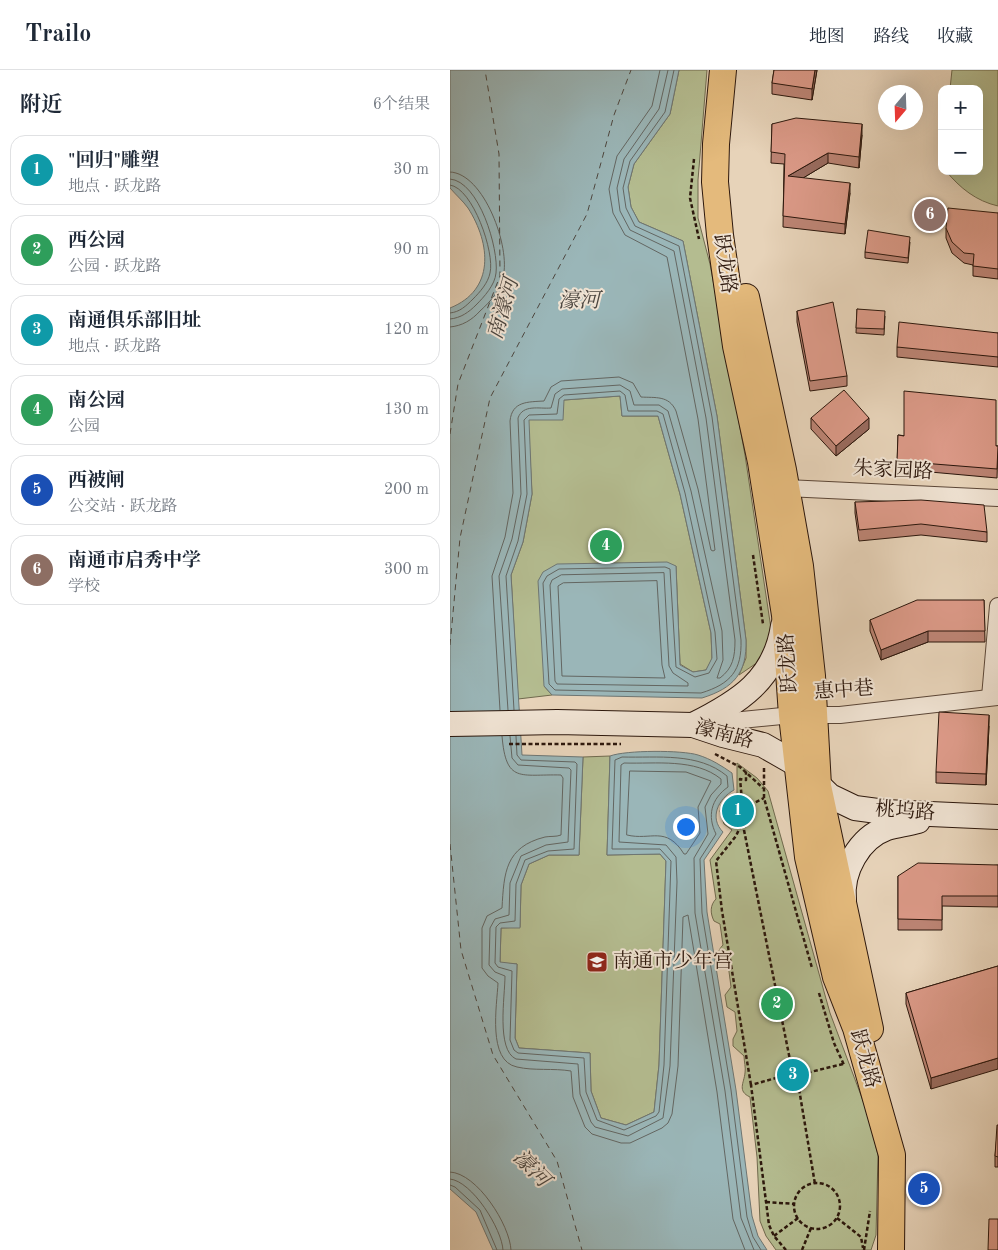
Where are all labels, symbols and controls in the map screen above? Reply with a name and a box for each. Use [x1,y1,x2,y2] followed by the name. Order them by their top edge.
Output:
[25,23,91,47] text: Trailo
[809,28,845,46] text: 地图
[873,28,909,46] text: 路线
[937,28,973,46] text: 收藏
[878,85,923,130] north arrow
[938,85,983,175] map controls
[938,85,983,130] button: +
[20,95,62,116] text: 附近
[373,97,430,113] text: 6个结果
[938,130,983,175] button: −
[68,152,159,171] text: "回归"雕塑
[32,162,42,178] text: 1
[393,162,429,178] text: 30 m
[68,179,161,195] text: 地点 · 跃龙路
[914,196,946,234] pin: 6
[68,232,125,251] text: 西公园
[710,233,740,295] street label: 跃龙路
[32,242,42,258] text: 2
[393,242,429,258] text: 90 m
[68,259,161,275] text: 公园 · 跃龙路
[483,271,524,342] water label: 南濠河
[558,289,604,312] water label: 濠河
[68,312,201,331] text: 南通俱乐部旧址
[32,322,42,338] text: 3
[384,322,429,338] text: 120 m
[68,339,161,355] text: 地点 · 跃龙路
[68,392,125,411] text: 南公园
[32,402,42,418] text: 4
[384,402,429,418] text: 130 m
[68,419,100,435] text: 公园
[853,457,934,483] street label: 朱家园路
[68,472,125,491] text: 西被闸
[32,482,42,498] text: 5
[384,482,429,498] text: 200 m
[68,499,177,515] text: 公交站 · 跃龙路
[590,527,622,565] pin: 4
[68,552,201,571] text: 南通市启秀中学
[32,562,42,578] text: 6
[384,562,429,578] text: 300 m
[68,579,100,595] text: 学校
[775,632,801,694] street label: 跃龙路
[813,677,875,703] street label: 惠中巷
[692,715,756,752] street label: 濠南路
[722,792,754,830] pin: 1
[874,798,936,824] street label: 桃坞路
[673,814,699,840] your location
[613,949,733,972] place label: 南通市少年宫
[585,950,609,974] school or university icon: 南通市少年宫
[761,985,793,1023] pin: 2
[846,1027,884,1091] street label: 跃龙路
[777,1056,809,1094] pin: 3
[509,1145,558,1194] water label: 濠河
[908,1170,940,1208] pin: 5

